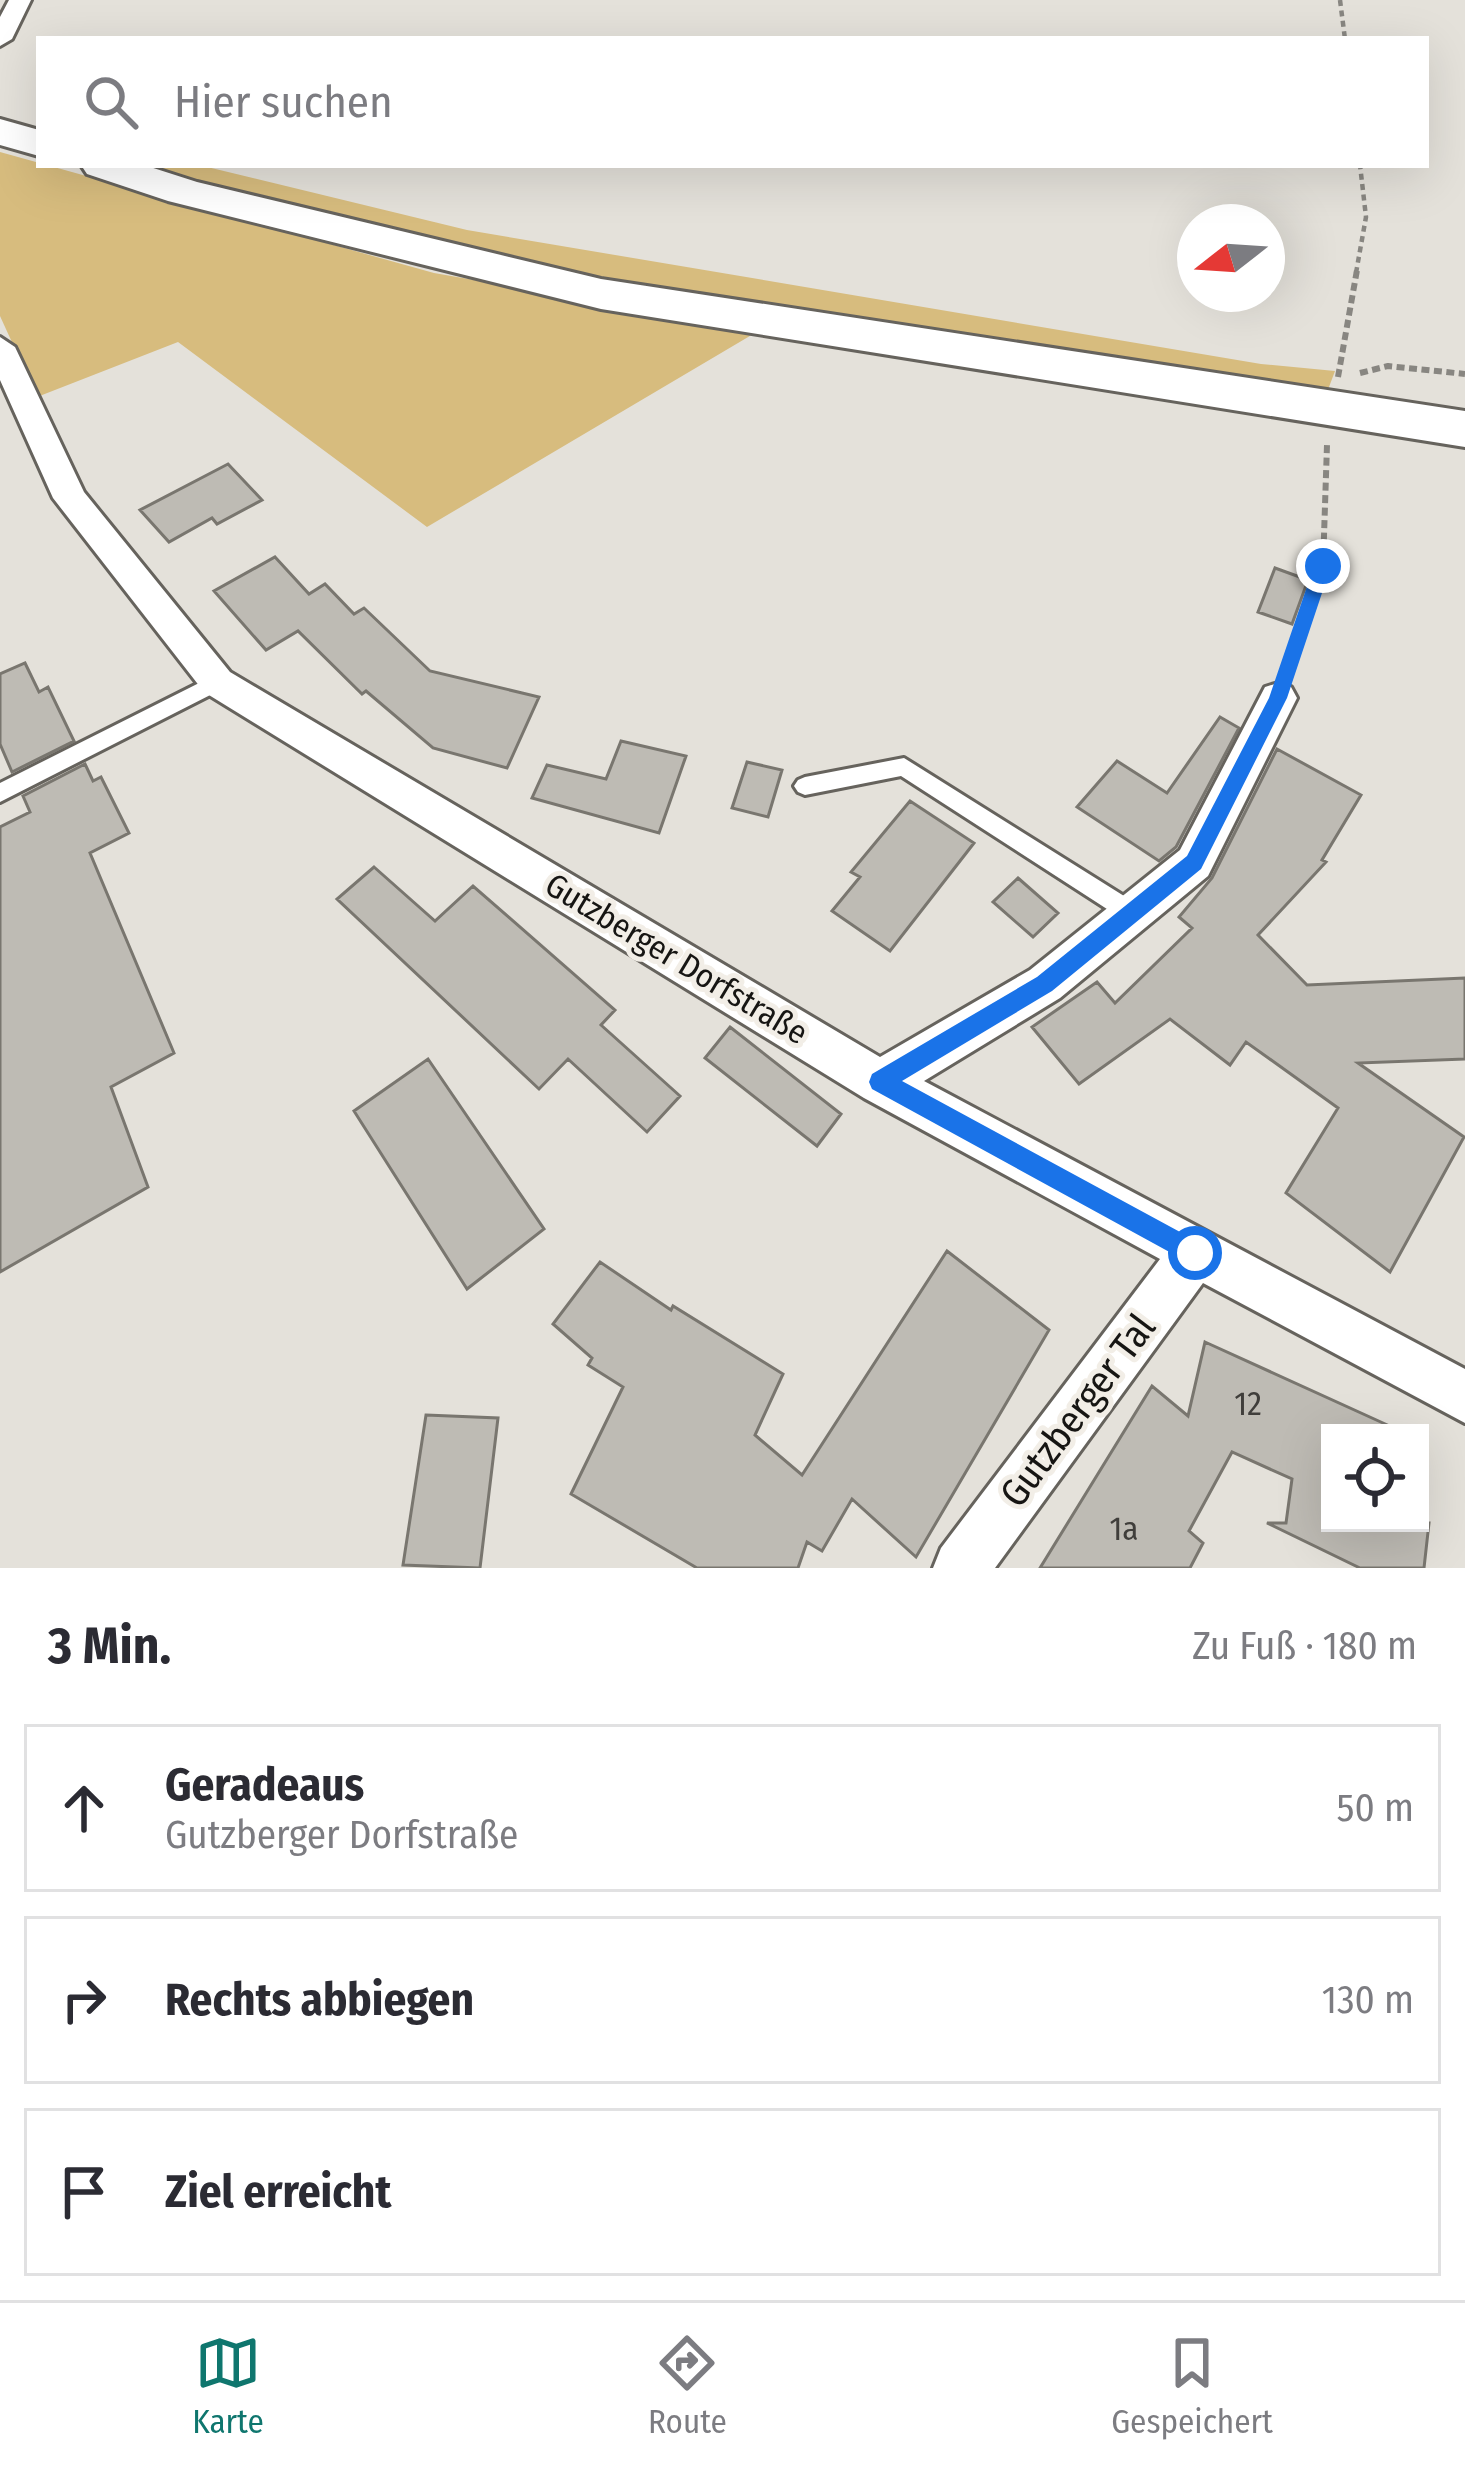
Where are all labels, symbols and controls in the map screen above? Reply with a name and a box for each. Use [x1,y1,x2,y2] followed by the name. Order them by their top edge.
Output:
[36,36,1429,168] search box
[78,69,144,135] icon: search
[174,75,393,129] text: Hier suchen
[1177,204,1285,312] north arrow
[1296,539,1350,593] route end
[538,865,815,1053] street label: Gutzberger Dorfstraße
[1168,1226,1222,1280] route start
[991,1305,1165,1516] street label: Gutzberger Tal
[1234,1384,1262,1424] house number: 12
[1321,1424,1429,1532] map controls
[1321,1424,1429,1532] button: locate
[1109,1509,1139,1549] house number: 1a
[48,1615,171,1677] text: 3 Min.
[1192,1623,1417,1669] text: Zu Fuß · 180 m
[165,1758,364,1812] text: Geradeaus
[51,1775,117,1841] icon: ahead
[1337,1785,1414,1831] text: 50 m
[165,1812,518,1858] text: Gutzberger Dorfstraße
[51,1967,117,2033] icon: right
[165,1973,474,2027] text: Rechts abbiegen
[1322,1977,1414,2023] text: 130 m
[51,2159,117,2225] icon: arrive
[165,2165,391,2219] text: Ziel erreicht
[192,2330,264,2442] tab: Karte
[648,2330,727,2442] tab: Route
[1111,2330,1273,2442] tab: Gespeichert

